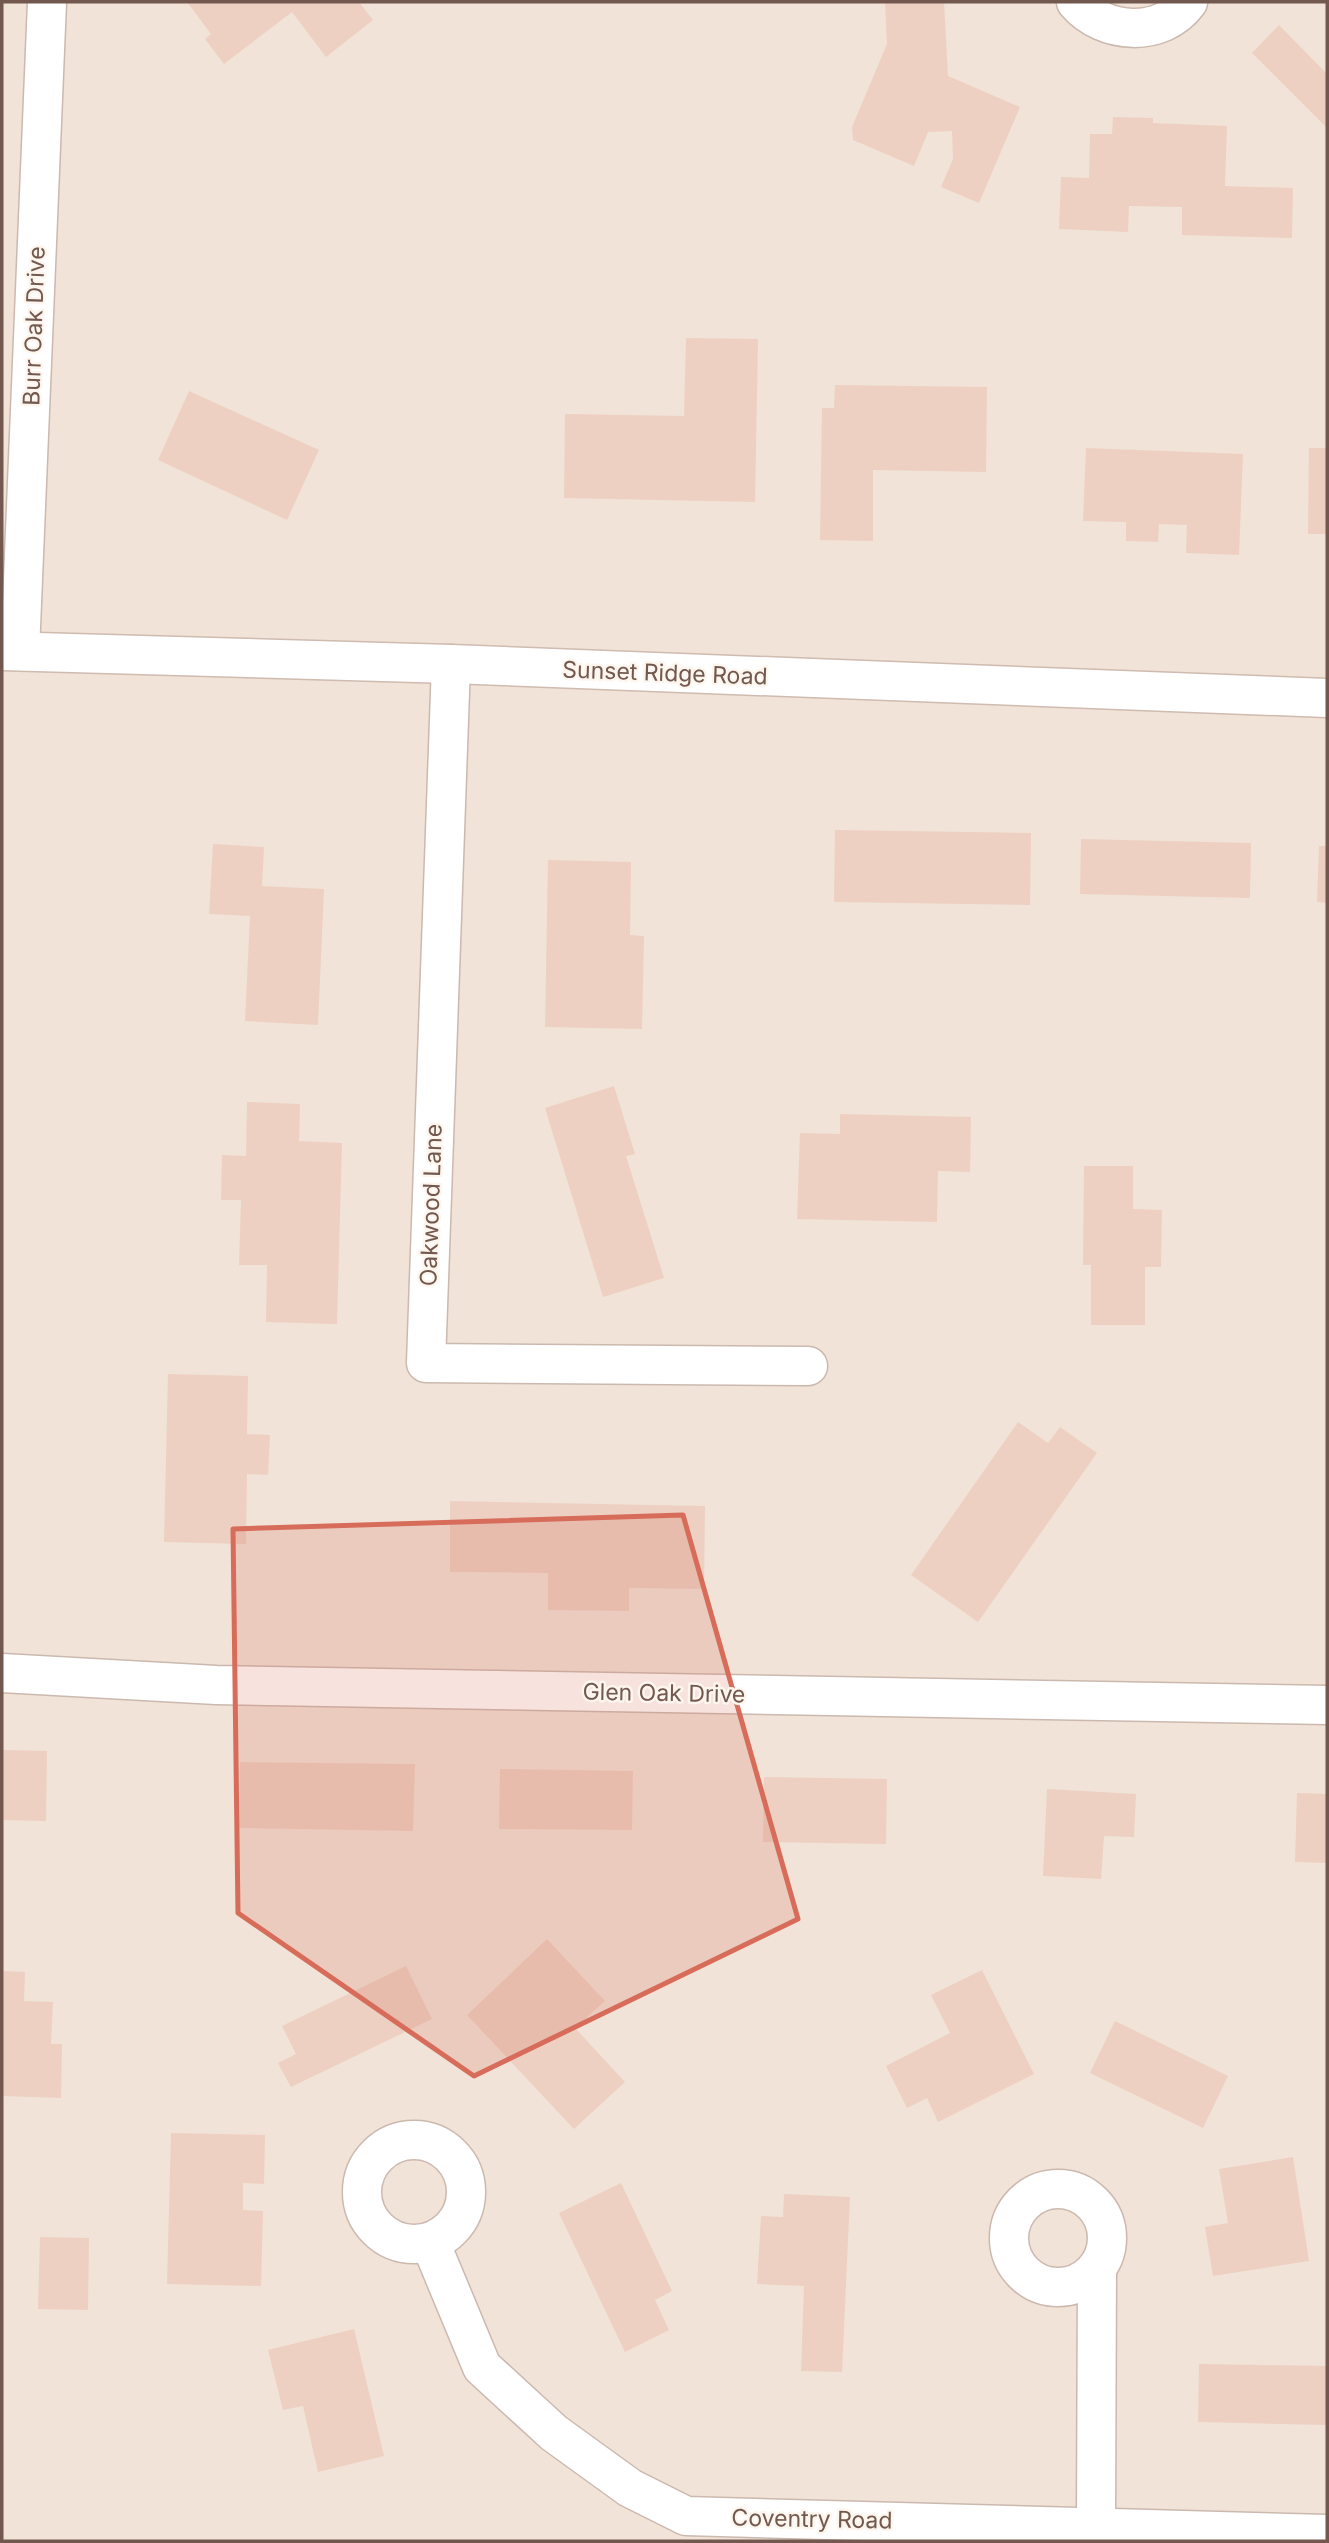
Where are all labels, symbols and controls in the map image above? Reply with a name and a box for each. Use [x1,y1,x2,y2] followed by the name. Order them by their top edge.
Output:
[17,246,51,406] street label: Burr Oak Drive
[562,655,768,691] street label: Sunset Ridge Road
[414,1123,448,1287] street label: Oakwood Lane
[582,1678,746,1708] street label: Glen Oak Drive
[731,2504,893,2534] street label: Coventry Road

